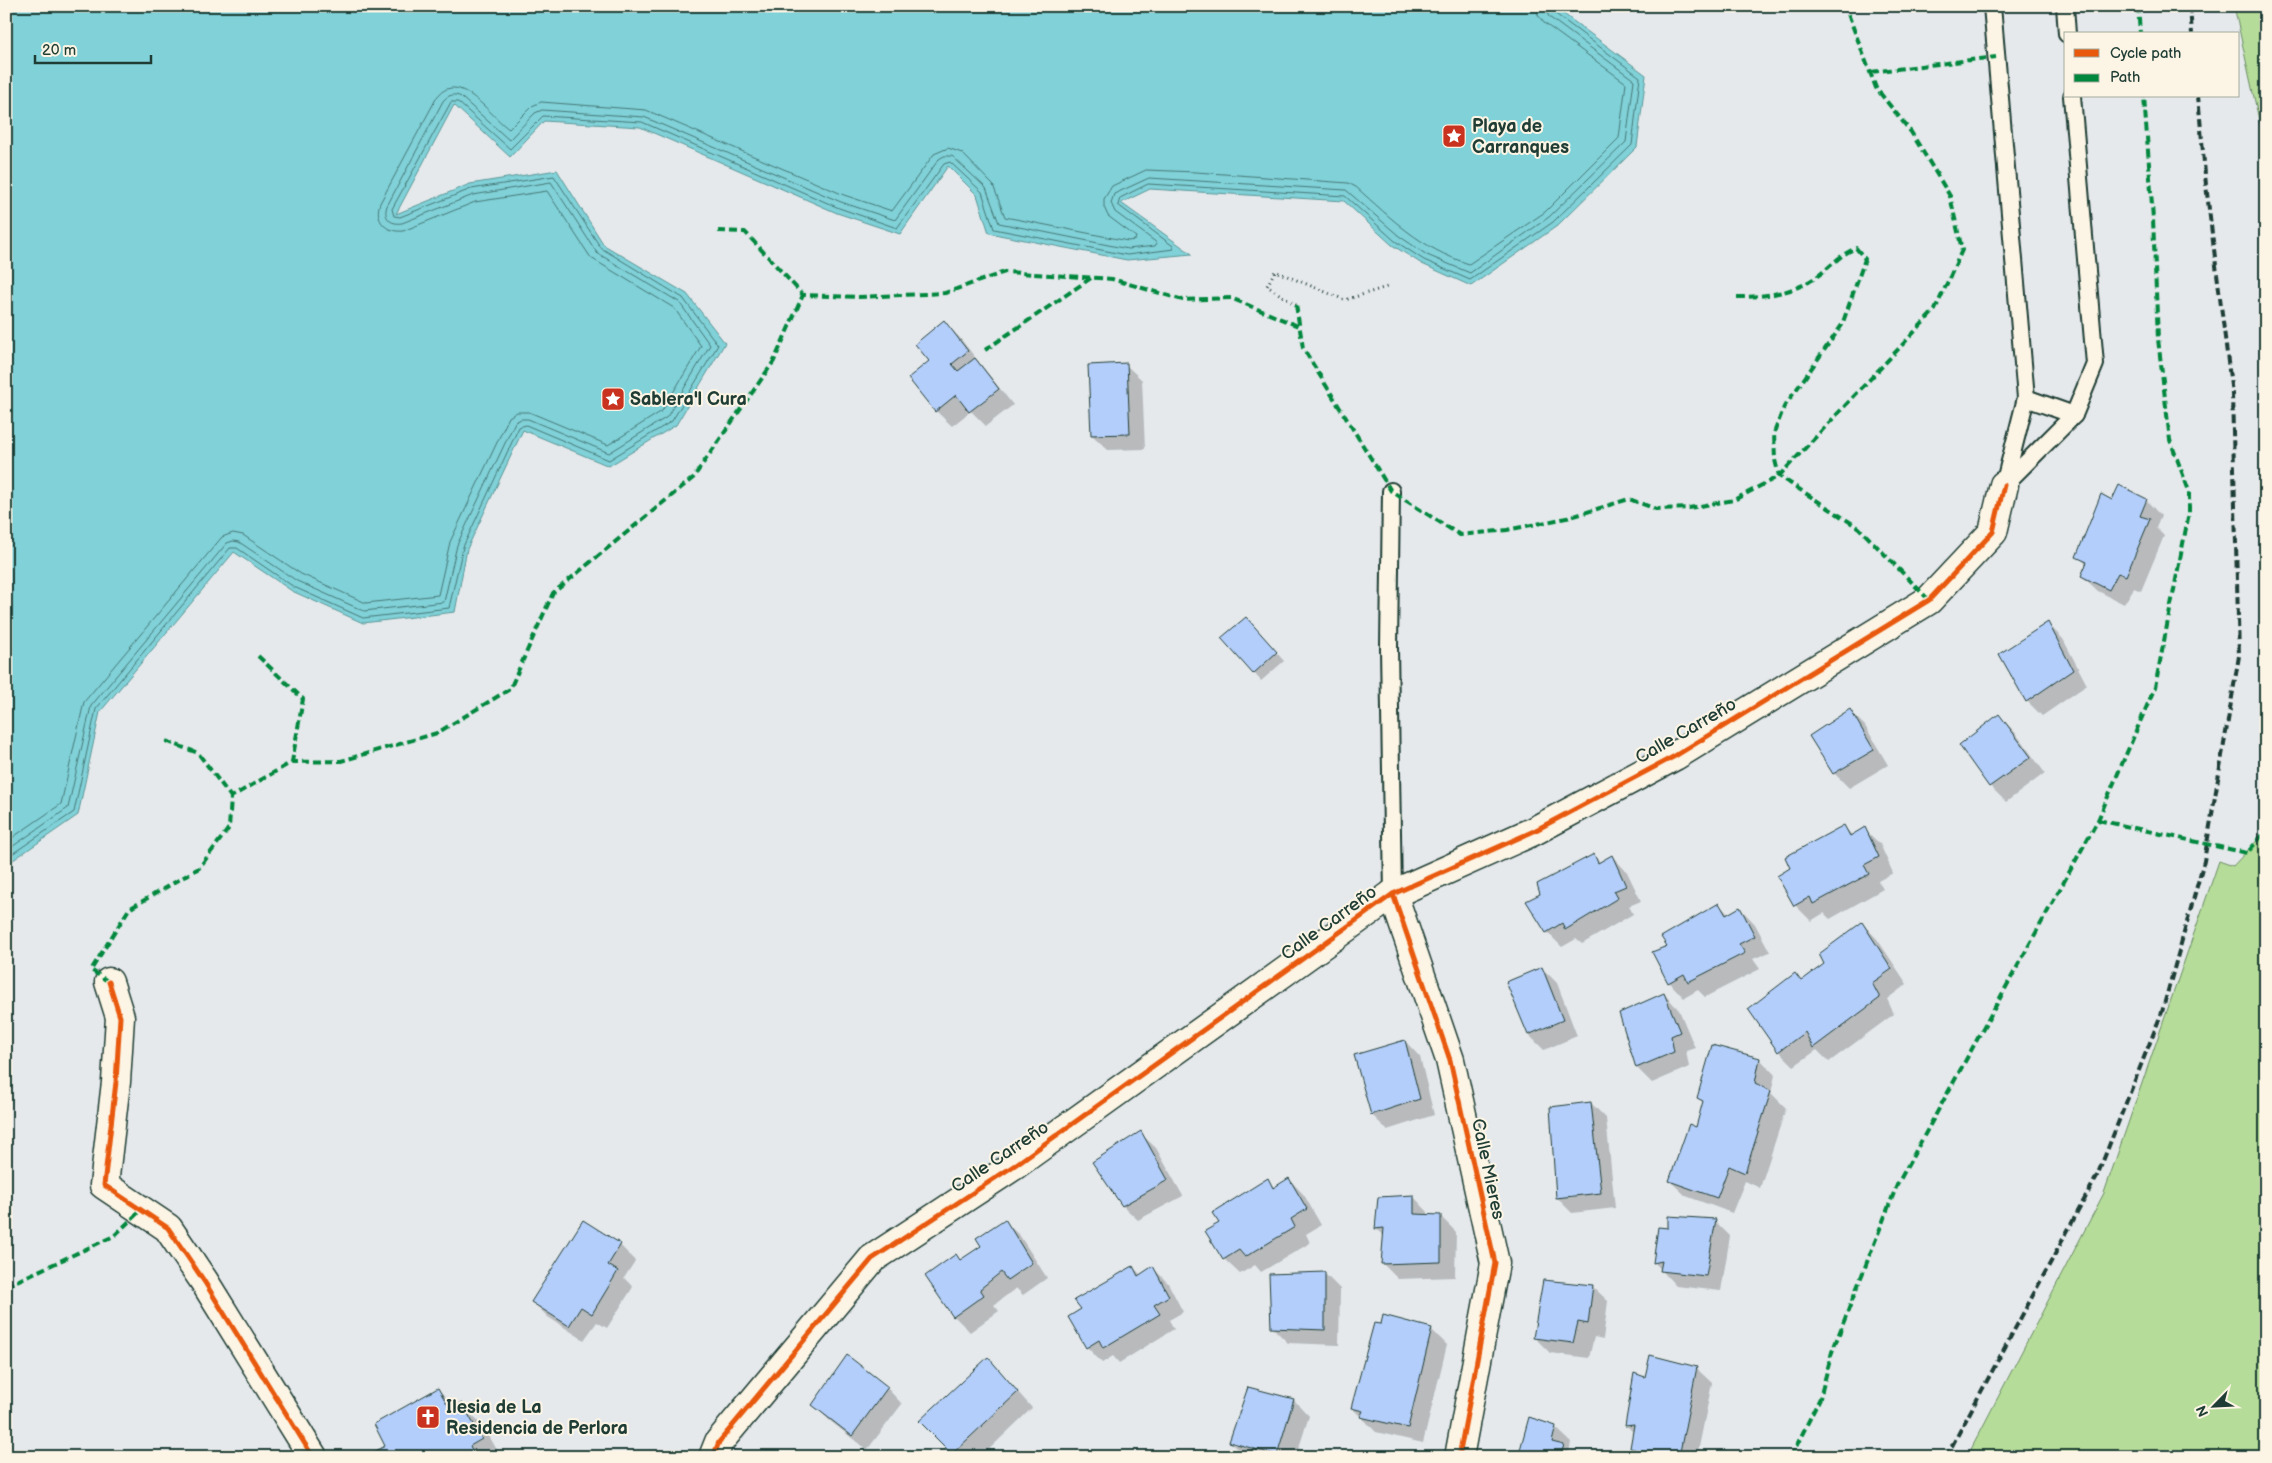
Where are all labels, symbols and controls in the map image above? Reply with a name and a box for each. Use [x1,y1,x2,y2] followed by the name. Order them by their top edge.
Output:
[35,32,151,64] scale bar
[2064,32,2240,98] legend
[42,41,76,60] text: 20 m
[2110,44,2181,63] text: Cycle path
[2110,68,2140,87] text: Path
[1472,116,1569,158] place label: Playa de Carranques
[1441,123,1467,149] place icon: Playa de Carranques
[600,386,626,412] place icon: Sablera'l Cura
[630,389,747,410] place label: Sablera'l Cura
[1632,694,1740,768] street label: Calle Carreño
[1277,881,1381,965] street label: Calle Carreño
[947,1117,1053,1197] street label: Calle Carreño
[1467,1117,1509,1221] street label: Calle Mieres
[2190,1380,2240,1430] north arrow
[446,1397,628,1439] place label: Ilesia de La Residencia de Perlora
[2193,1403,2212,1419] text: N
[415,1404,441,1430] church icon: Ilesia de La Residencia de Perlora

